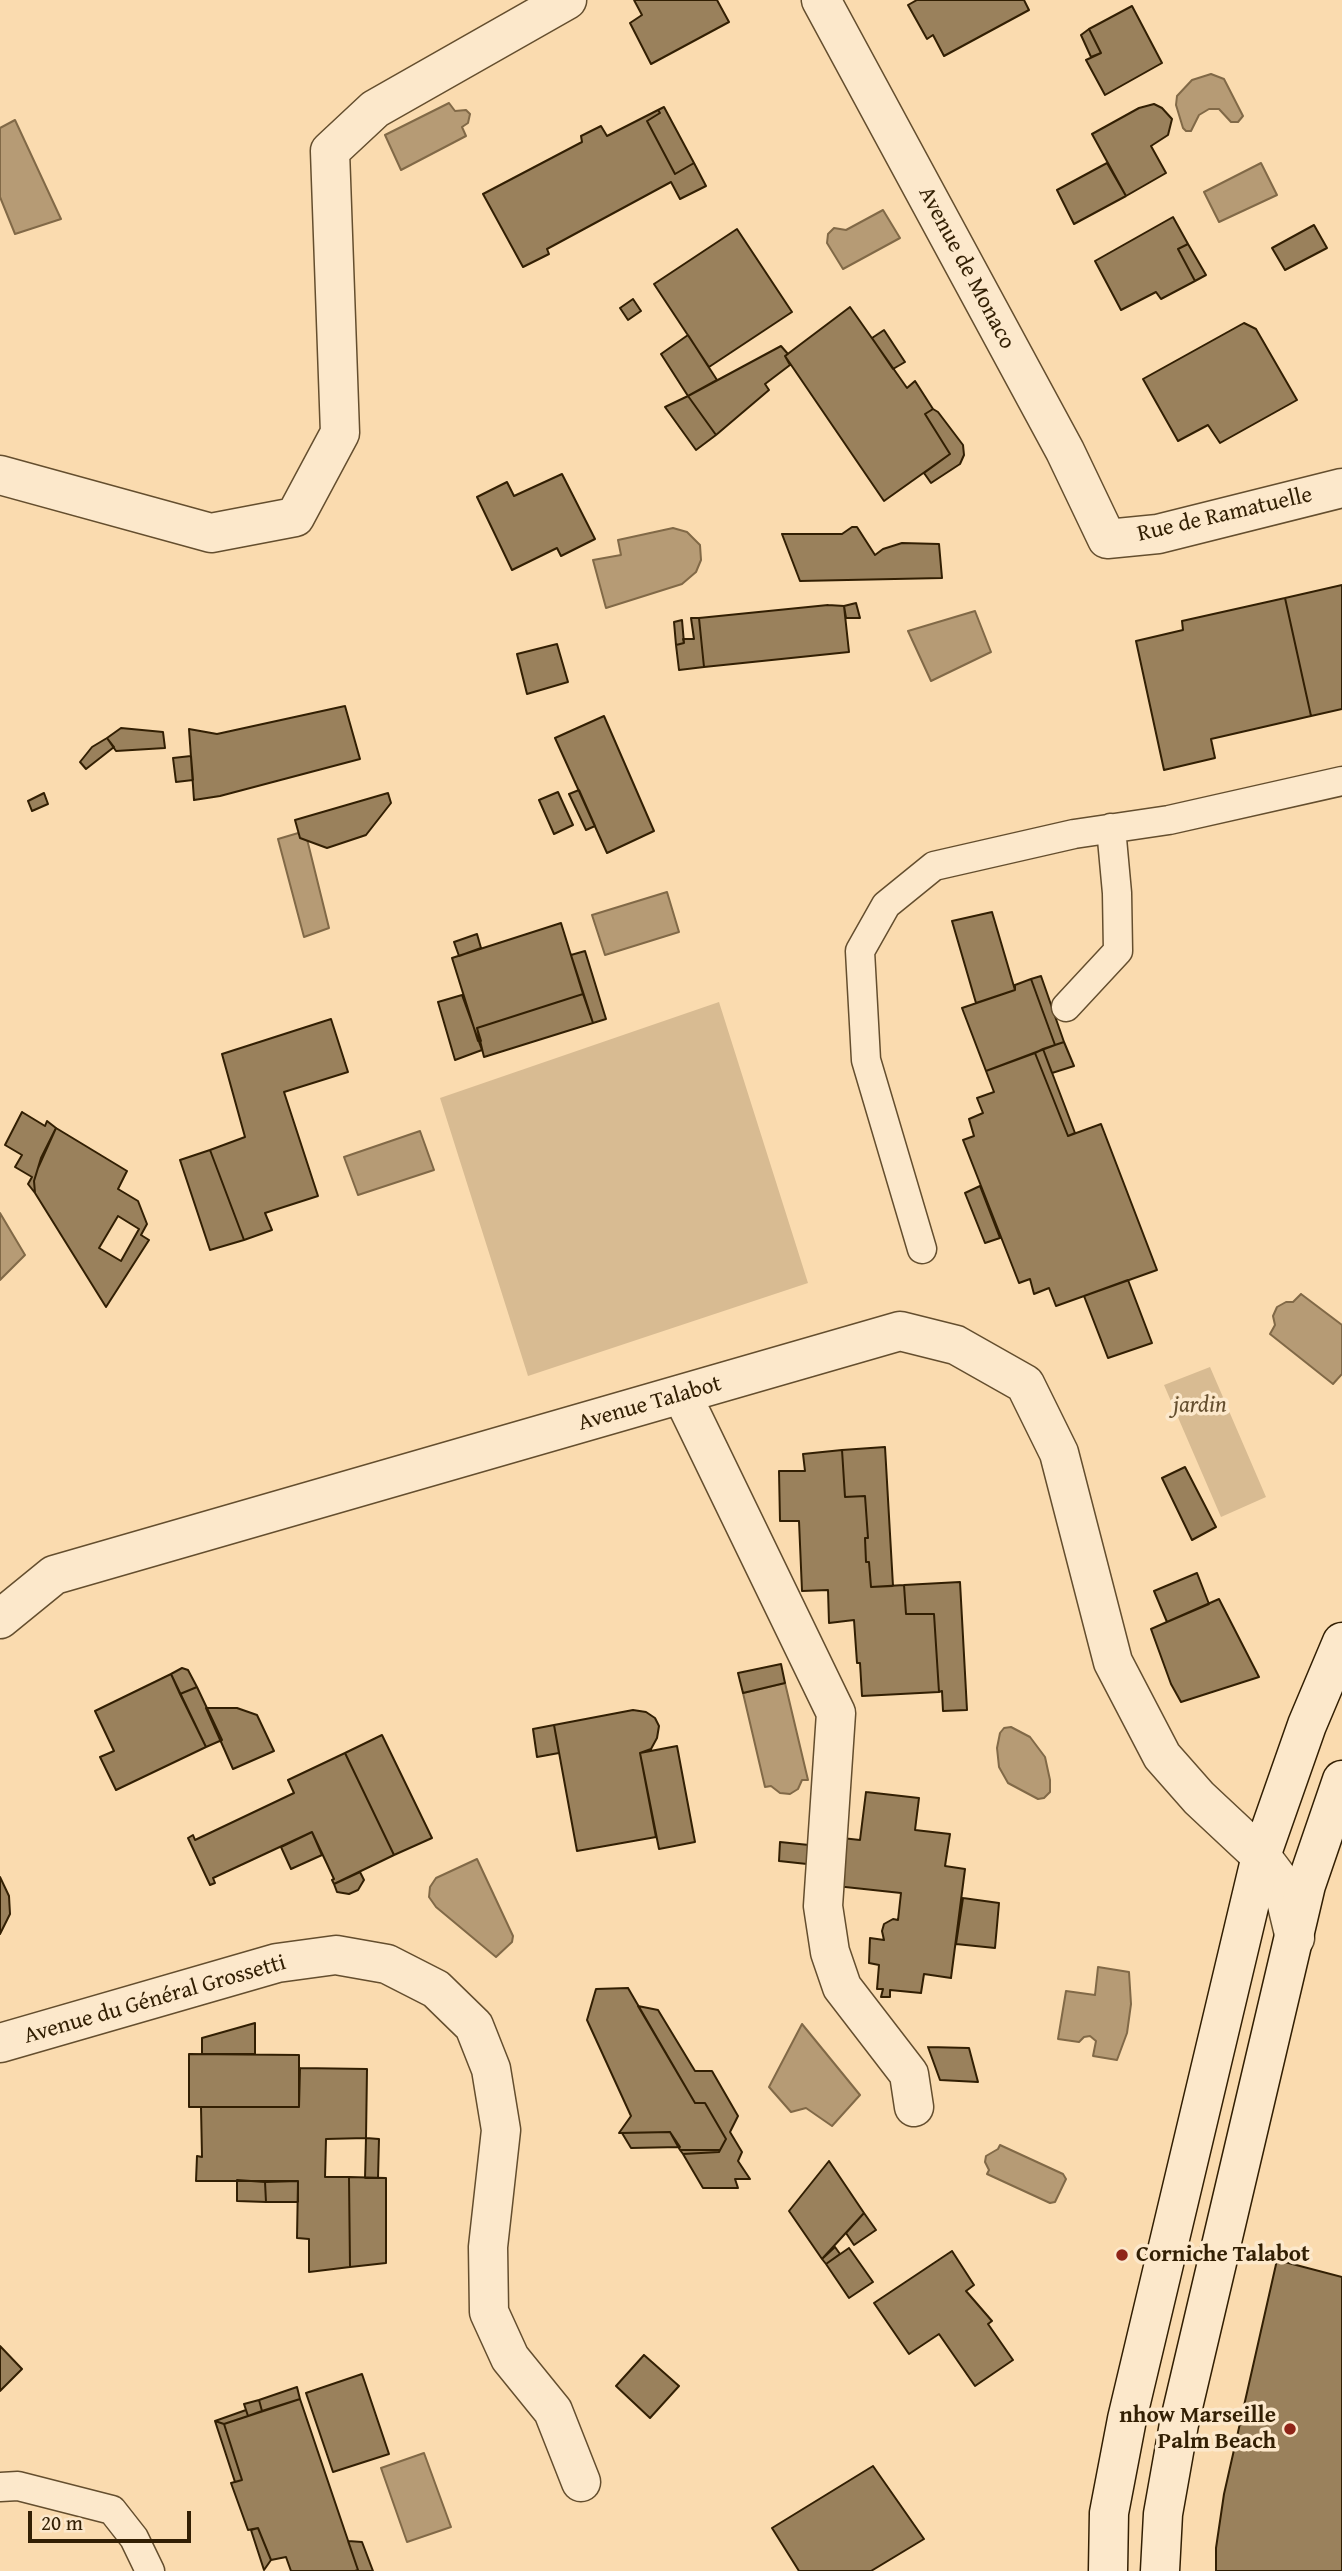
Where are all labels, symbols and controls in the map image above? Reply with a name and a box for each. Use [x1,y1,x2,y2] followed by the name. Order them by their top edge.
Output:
[912,182,1020,354] street label: Avenue de Monaco
[1135,481,1315,549] street label: Rue de Ramatuelle
[575,1370,725,1438] street label: Avenue Talabot
[1173,1392,1227,1420] park label: jardin
[21,1949,289,2051] street label: Avenue du Général Grossetti
[1136,2241,1310,2269] place label: Corniche Talabot
[1114,2247,1130,2263] marker: Corniche Talabot
[1119,2402,1276,2456] place label: nhow Marseille Palm Beach
[1282,2421,1298,2437] marker: nhow Marseille Palm Beach
[32,2498,194,2542] scale bar
[41,2507,83,2538] text: 20 m

